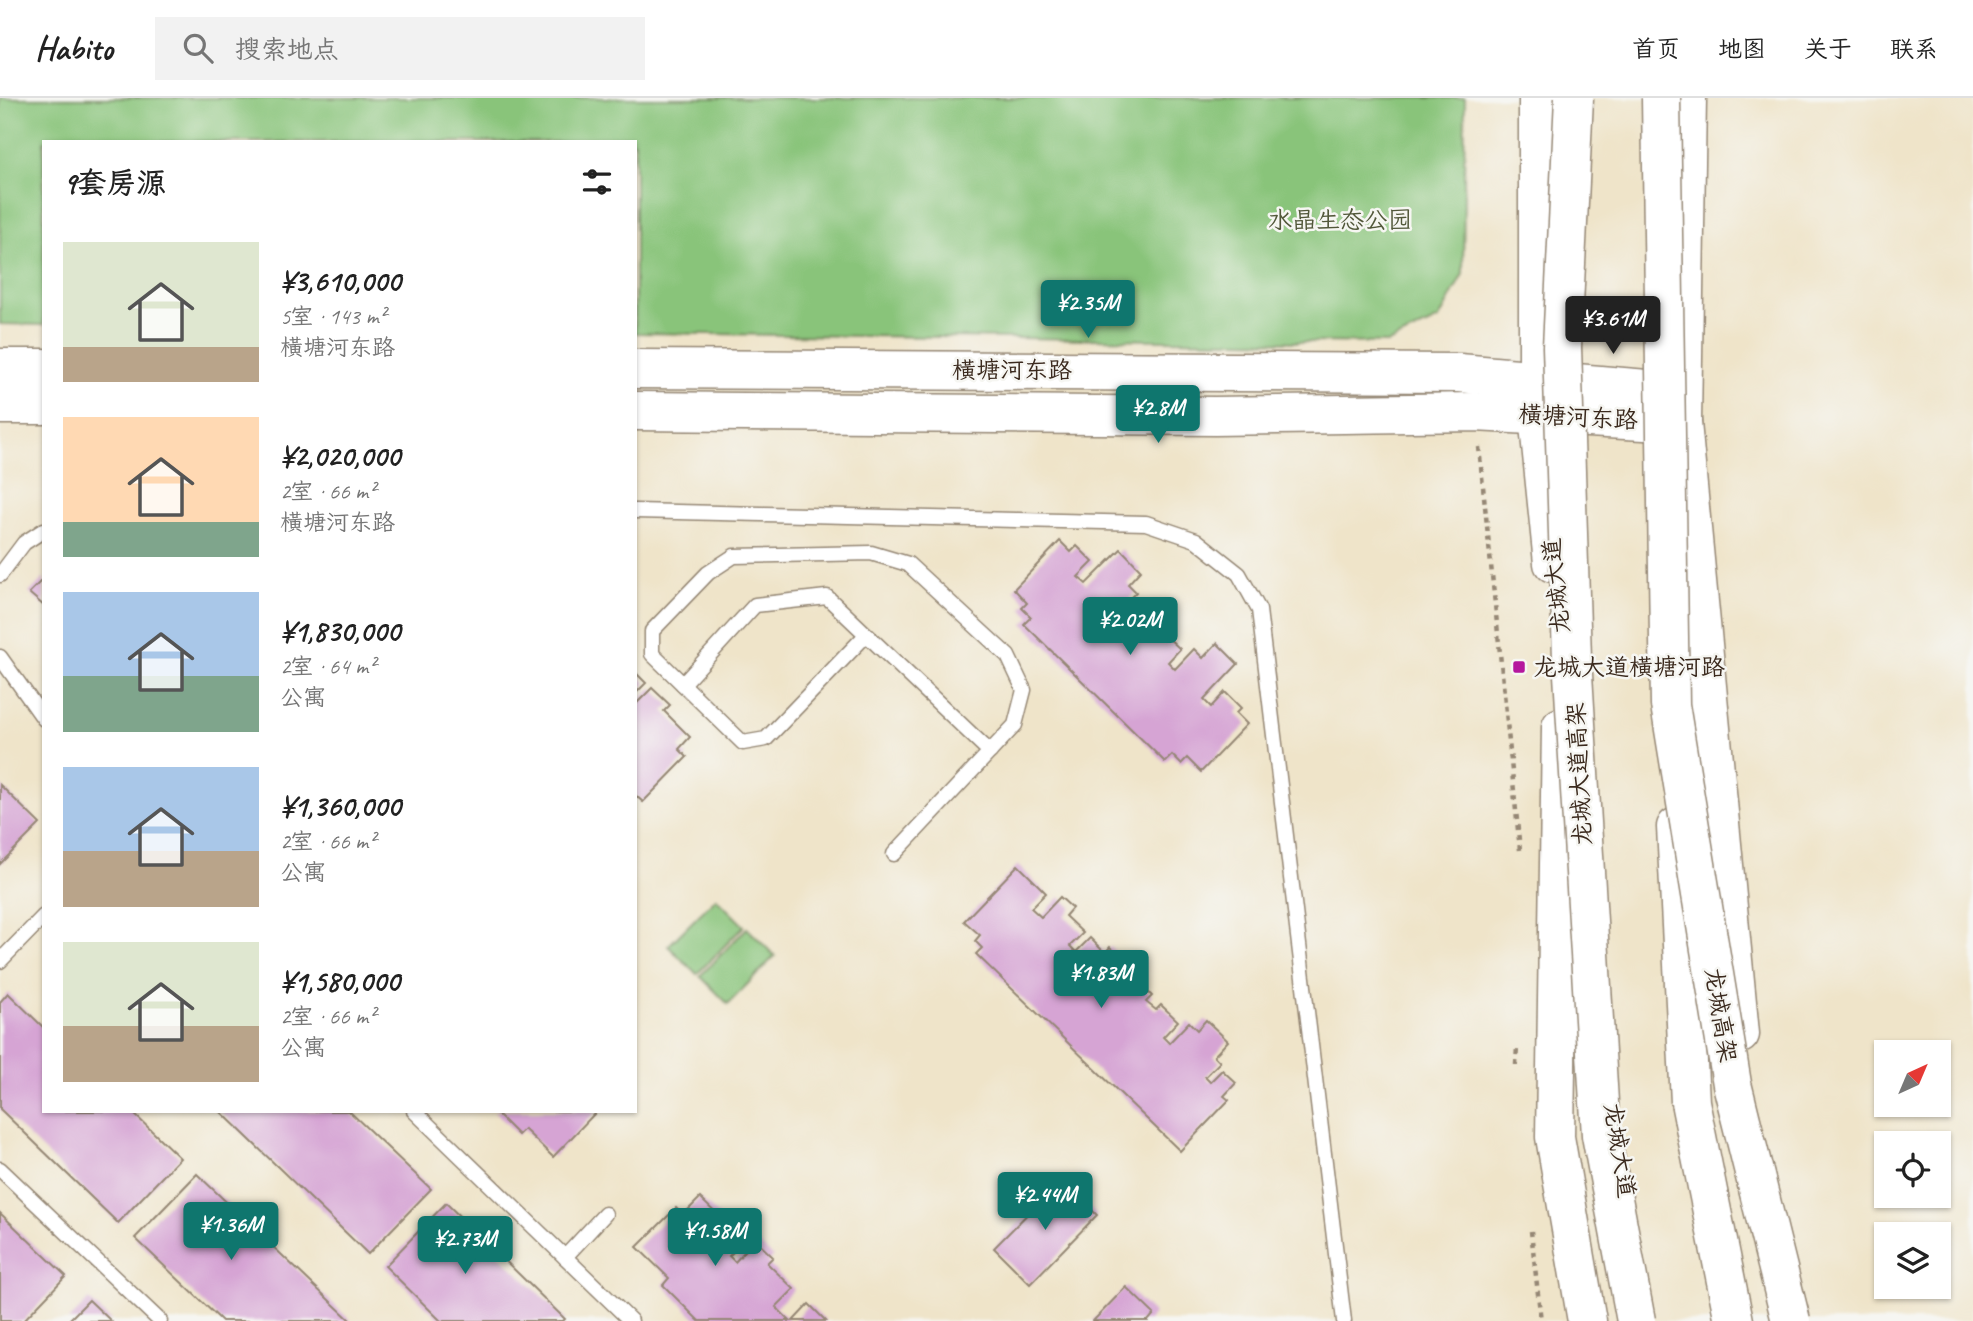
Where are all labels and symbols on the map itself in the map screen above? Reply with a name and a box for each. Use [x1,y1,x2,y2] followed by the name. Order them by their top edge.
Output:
[1268,205,1412,235] park label: 水晶生态公园
[1031,280,1145,340] pin: ¥2.35M
[1556,296,1670,356] pin: ¥3.61M
[952,355,1072,385] street label: 横塘河东路
[1109,386,1207,445] pin: ¥2.8M
[1517,399,1639,435] street label: 横塘河东路
[1536,537,1576,635] street label: 龙城大道
[1073,598,1187,657] pin: ¥2.02M
[1533,652,1725,682] place label: 龙城大道横塘河路
[1511,659,1527,675] marker: 龙城大道横塘河路
[1560,701,1598,847] street label: 龙城大道高架
[1044,950,1158,1010] pin: ¥1.83M
[1699,965,1743,1065] street label: 龙城高架
[1874,1040,1951,1116] north arrow
[1598,1100,1642,1200] street label: 龙城大道
[988,1172,1102,1232] pin: ¥2.44M
[174,1202,288,1262] pin: ¥1.36M
[658,1208,772,1268] pin: ¥1.58M
[408,1216,522,1276] pin: ¥2.73M

